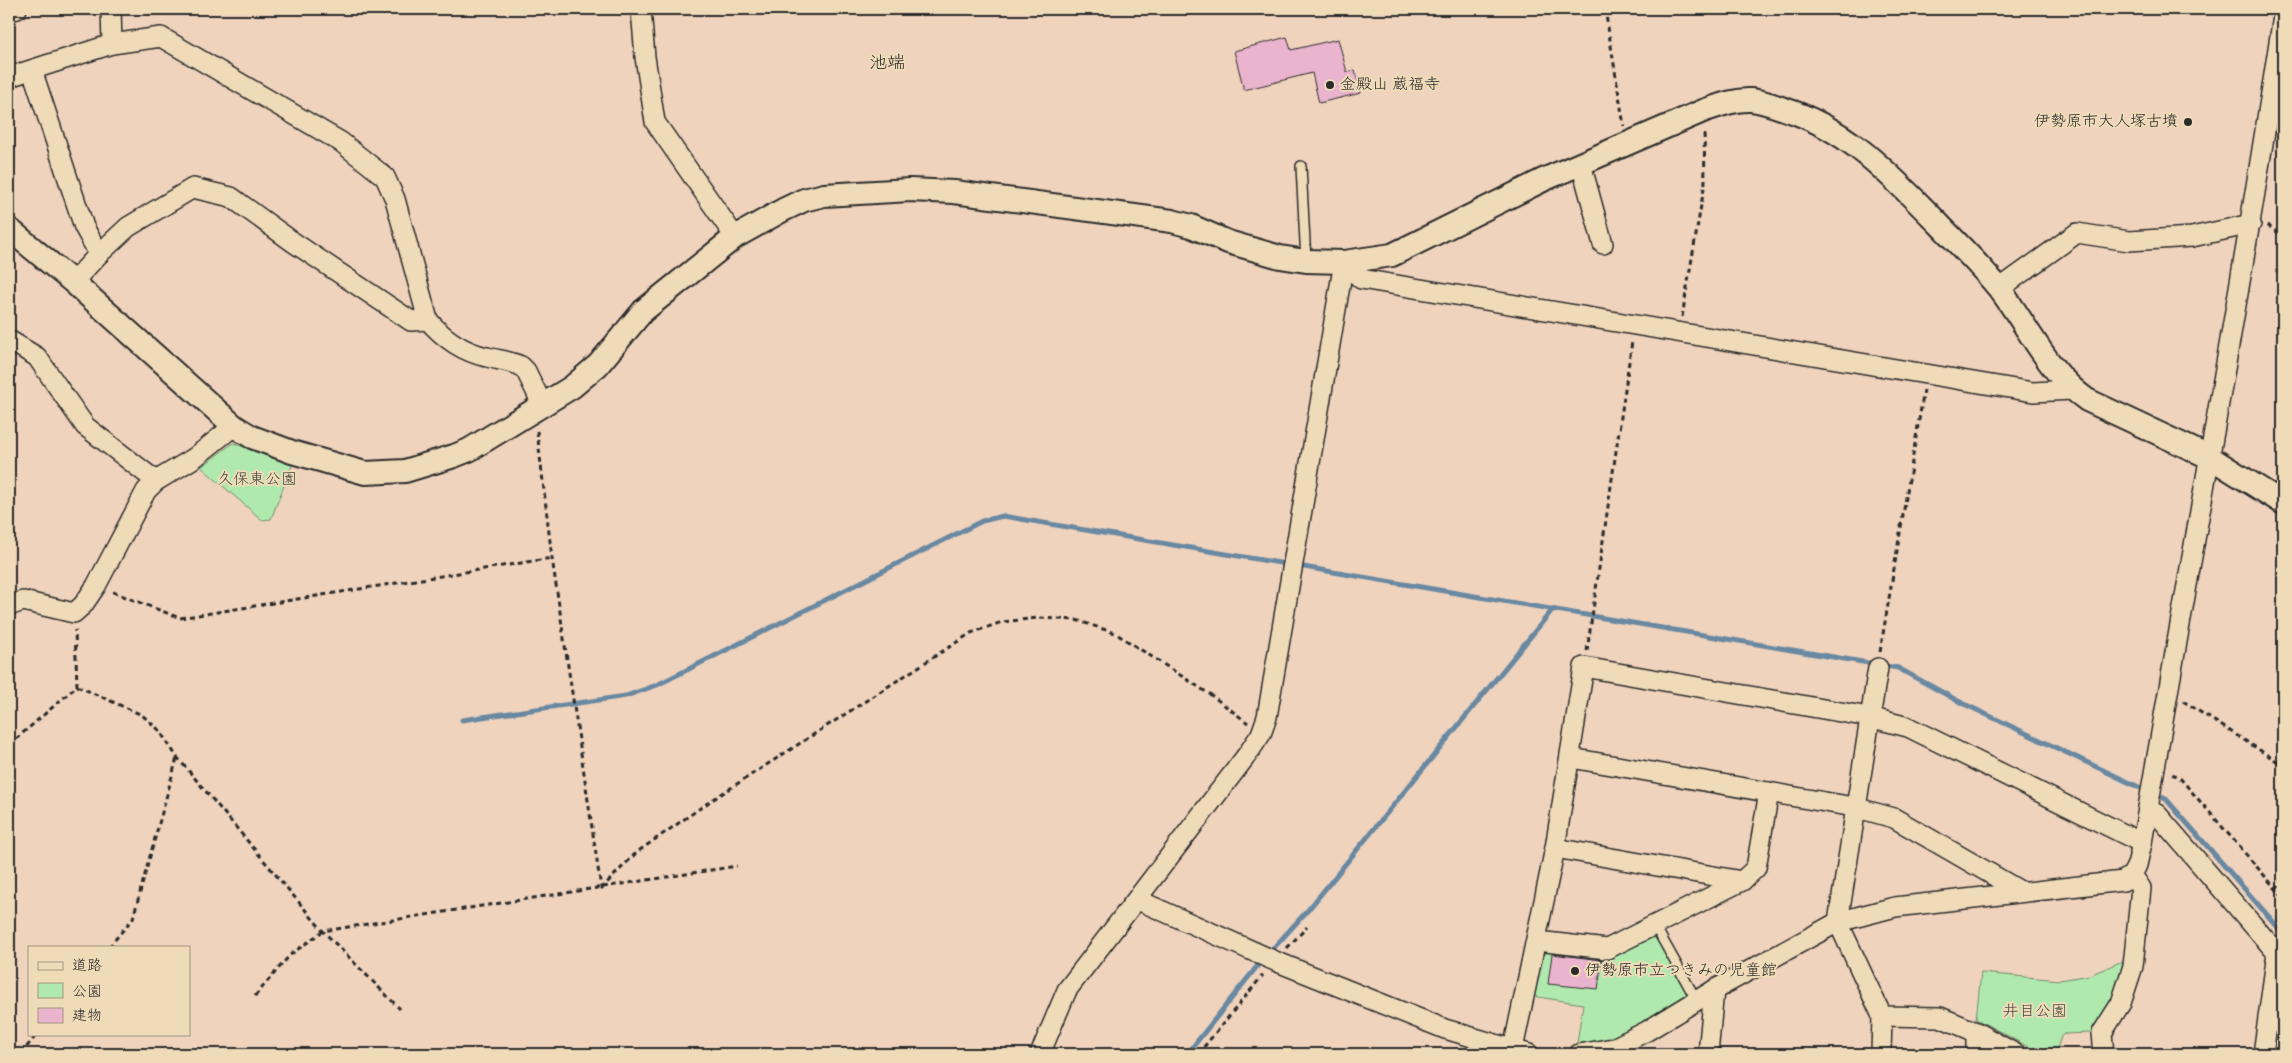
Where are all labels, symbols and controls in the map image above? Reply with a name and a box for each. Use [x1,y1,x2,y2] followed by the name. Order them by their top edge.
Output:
[869,51,905,77] district label: 池端
[1340,73,1440,97] place label: 金殿山 蔵福寺
[1324,79,1336,91] marker: 金殿山 蔵福寺
[2034,110,2178,134] place label: 伊勢原市大人塚古墳
[2182,116,2194,128] marker: 伊勢原市大人塚古墳
[217,468,297,492] park label: 久保東公園
[28,946,190,1036] legend
[72,955,102,977] text: 道路
[1585,959,1777,983] place label: 伊勢原市立つきみの児童館
[1569,965,1581,977] marker: 伊勢原市立つきみの児童館
[72,981,102,1003] text: 公園
[2003,1000,2067,1024] park label: 井目公園
[72,1005,102,1027] text: 建物

